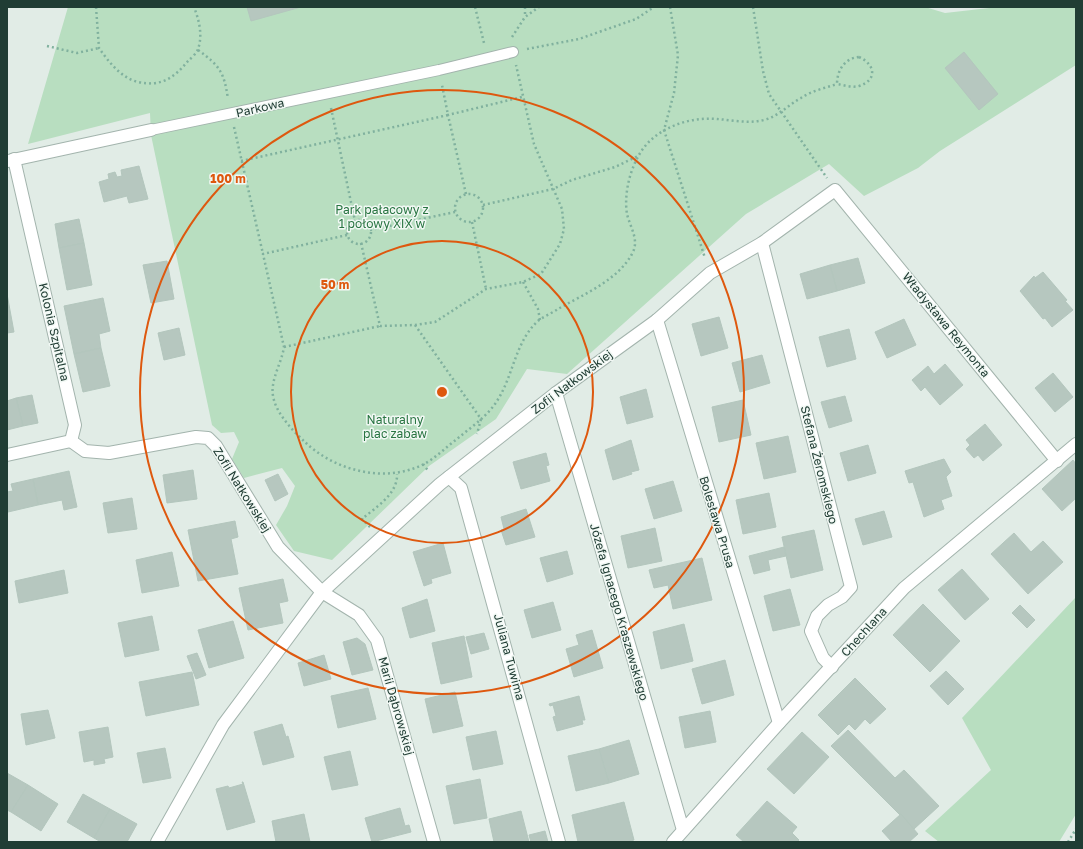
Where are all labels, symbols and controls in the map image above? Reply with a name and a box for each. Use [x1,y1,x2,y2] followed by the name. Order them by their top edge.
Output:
[234,95,285,120] street label: Parkowa
[210,171,246,186] text: 100 m
[335,202,429,231] park label: Park pałacowy z 1 połowy XIX w
[899,269,993,380] street label: Władysława Reymonta
[321,277,349,292] text: 50 m
[36,281,73,382] street label: Kolonia Szpitalna
[528,346,615,417] street label: Zofii Nałkowskiej
[435,385,449,399] centre of rings
[798,404,841,526] street label: Stefana Żeromskiego
[363,412,427,441] park label: Naturalny plac zabaw
[210,444,275,535] street label: Zofii Nałkowskiej
[696,474,739,570] street label: Bolesława Prusa
[587,522,652,702] street label: Józefa Ignacego Kraszewskiego
[838,604,890,659] street label: Chechlana
[491,612,528,702] street label: Juliana Tuwima
[375,655,418,757] street label: Marii Dąbrowskiej

